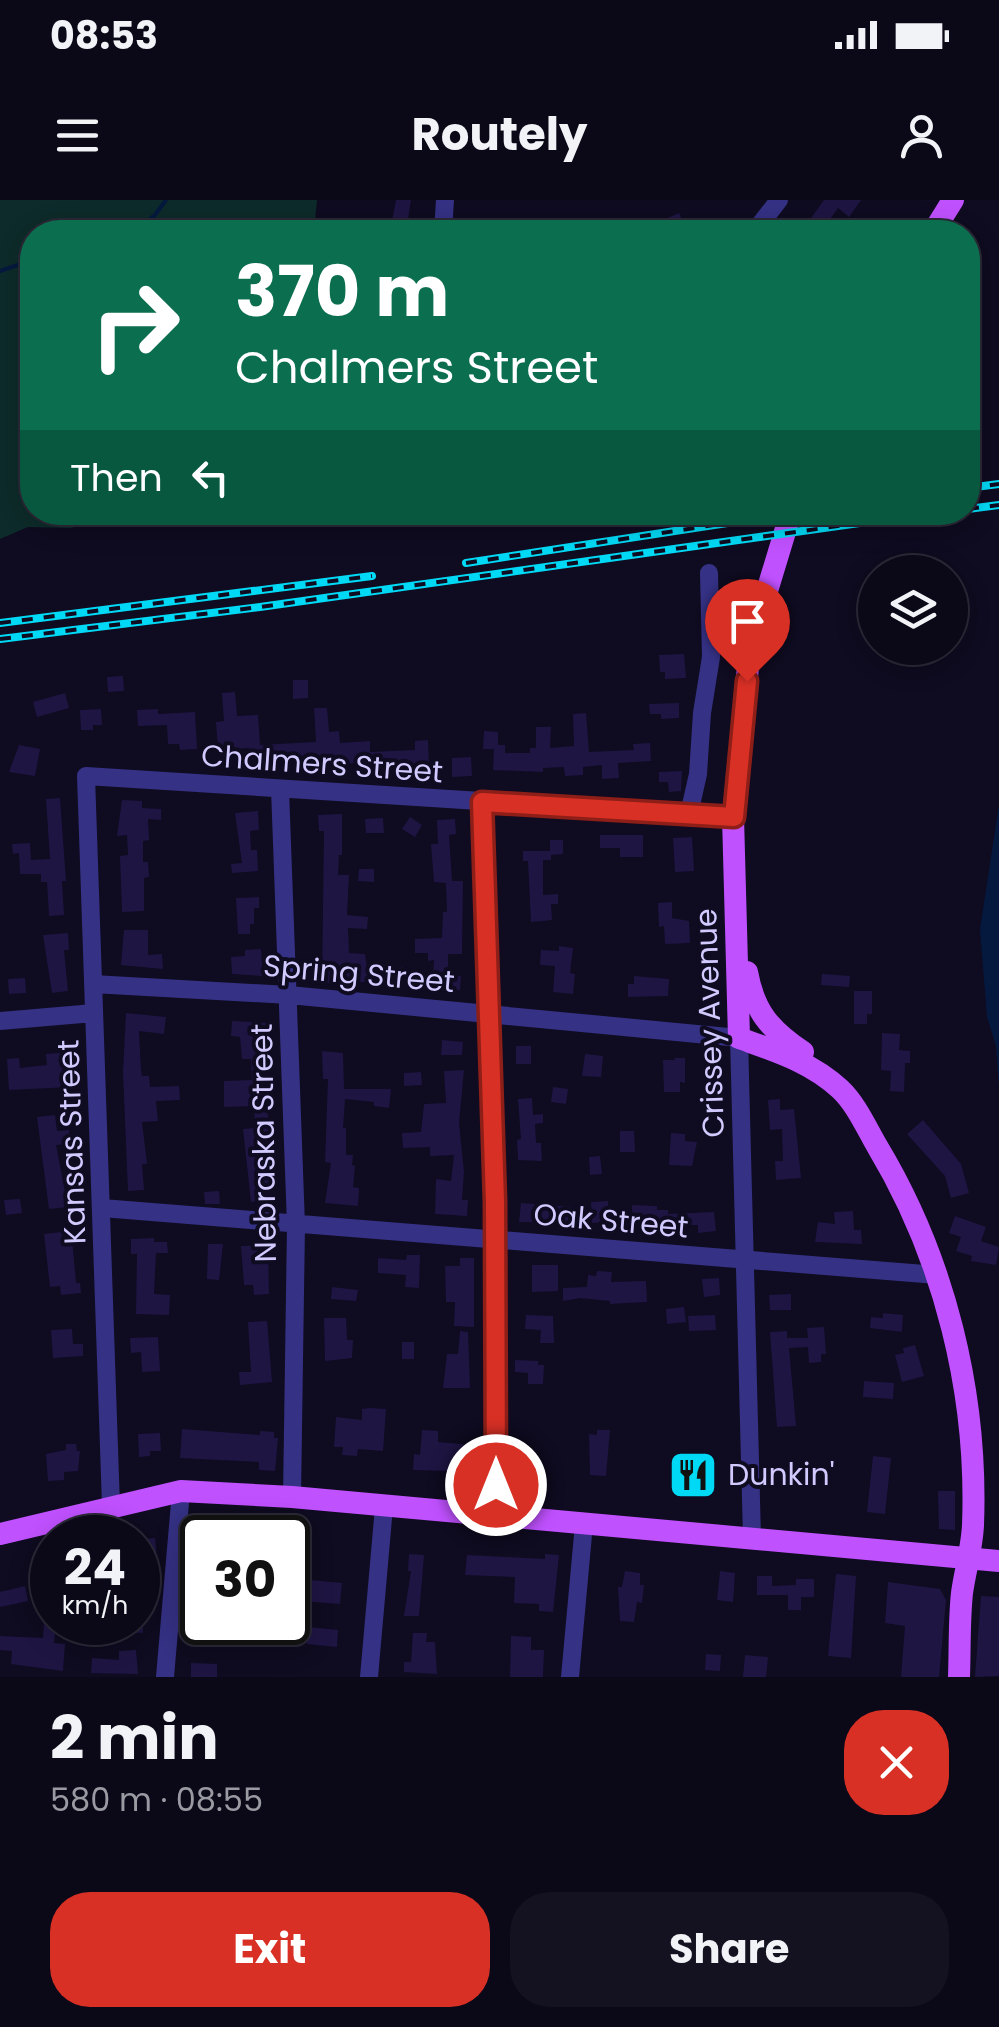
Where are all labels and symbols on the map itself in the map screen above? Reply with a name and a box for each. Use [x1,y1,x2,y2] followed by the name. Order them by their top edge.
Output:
[705,579,790,682] pin
[200,734,444,793] street label: Chalmers Street
[684,908,735,1138] street label: Crissey Avenue
[262,944,456,1003] street label: Spring Street
[240,1023,287,1263] street label: Nebraska Street
[46,1039,97,1245] street label: Kansas Street
[532,1192,690,1249] street label: Oak Street
[444,1433,548,1537] position arrow
[667,1449,719,1501] restaurant icon: Dunkin'
[728,1453,834,1496] place label: Dunkin'
[180,1515,310,1645] speed limit sign: 30

